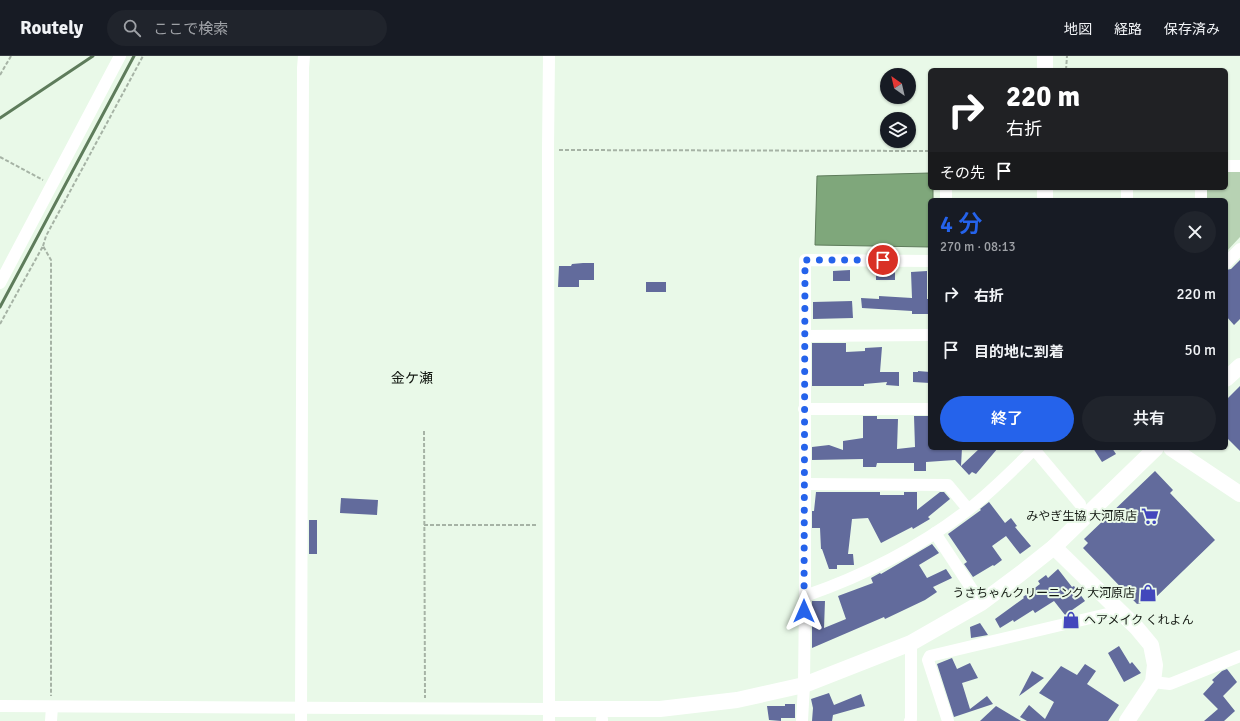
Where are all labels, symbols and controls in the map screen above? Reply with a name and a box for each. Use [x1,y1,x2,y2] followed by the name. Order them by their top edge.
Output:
[107,10,387,46] search box
[20,16,83,40] text: Routely
[121,17,143,39] icon: search
[153,20,228,38] text: ここで検索
[1064,21,1092,38] text: 地図
[1114,21,1142,38] text: 経路
[1164,21,1220,38] text: 保存済み
[880,68,916,104] north arrow
[880,68,916,148] map controls
[1006,80,1080,114] text: 220 m
[940,84,992,136] icon: right
[880,112,916,148] button: layers
[1006,118,1042,140] text: 右折
[993,160,1015,182] icon: arrive
[940,164,985,182] text: その先
[940,209,982,239] text: 4 分
[1174,211,1216,253] button: close
[940,239,1016,255] text: 270 m · 08:13
[866,243,900,277] pin
[872,249,894,271] icon: arrive
[940,283,962,305] icon: right
[1176,285,1216,303] text: 220 m
[974,287,1004,305] text: 右折
[940,339,962,361] icon: arrive
[1185,341,1216,359] text: 50 m
[974,343,1064,361] text: 目的地に到着
[391,370,433,387] district label: 金ケ瀬
[940,396,1074,442] button: 終了
[1082,396,1216,442] button: 共有
[1140,506,1160,526] supermarket icon: みやぎ生協 大河原店
[1026,509,1137,524] place label: みやぎ生協 大河原店
[1138,583,1158,603] shop icon: うさちゃんクリーニング 大河原店
[952,586,1135,601] place label: うさちゃんクリーニング 大河原店
[783,590,825,632] position arrow
[1061,610,1081,630] shop icon: ヘアメイク くれよん
[1084,613,1194,628] place label: ヘアメイク くれよん

